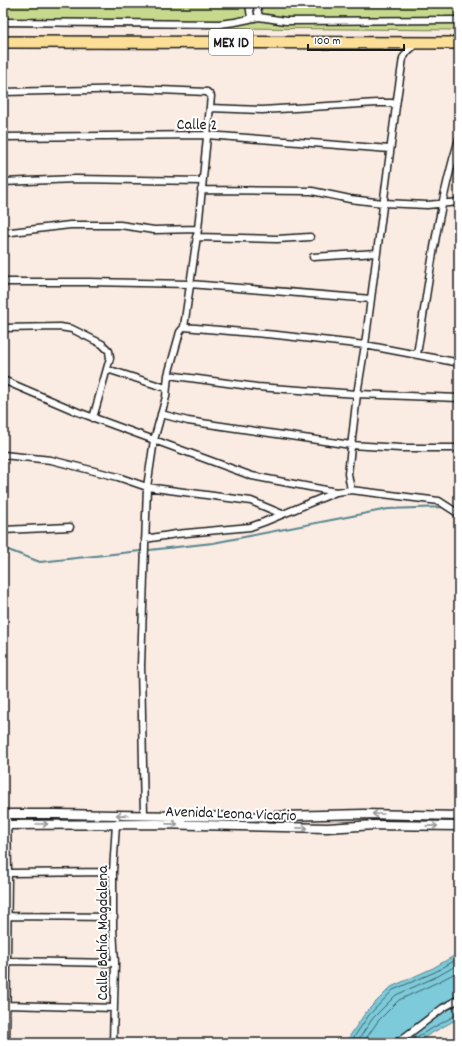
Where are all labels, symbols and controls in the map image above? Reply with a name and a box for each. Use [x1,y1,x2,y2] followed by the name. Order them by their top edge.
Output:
[308,26,404,52] scale bar
[209,29,253,55] road number: MEX 1D
[314,33,341,50] text: 100 m
[176,114,218,137] street label: Calle 2
[165,801,297,828] street label: Avenida Leona Vicario
[372,811,385,818] one-way arrow
[116,812,129,819] one-way arrow
[35,820,48,828] one-way arrow
[165,820,178,828] one-way arrow
[425,822,438,830] one-way arrow
[295,824,308,832] one-way arrow
[92,865,115,1000] street label: Calle Bahía Magdalena

